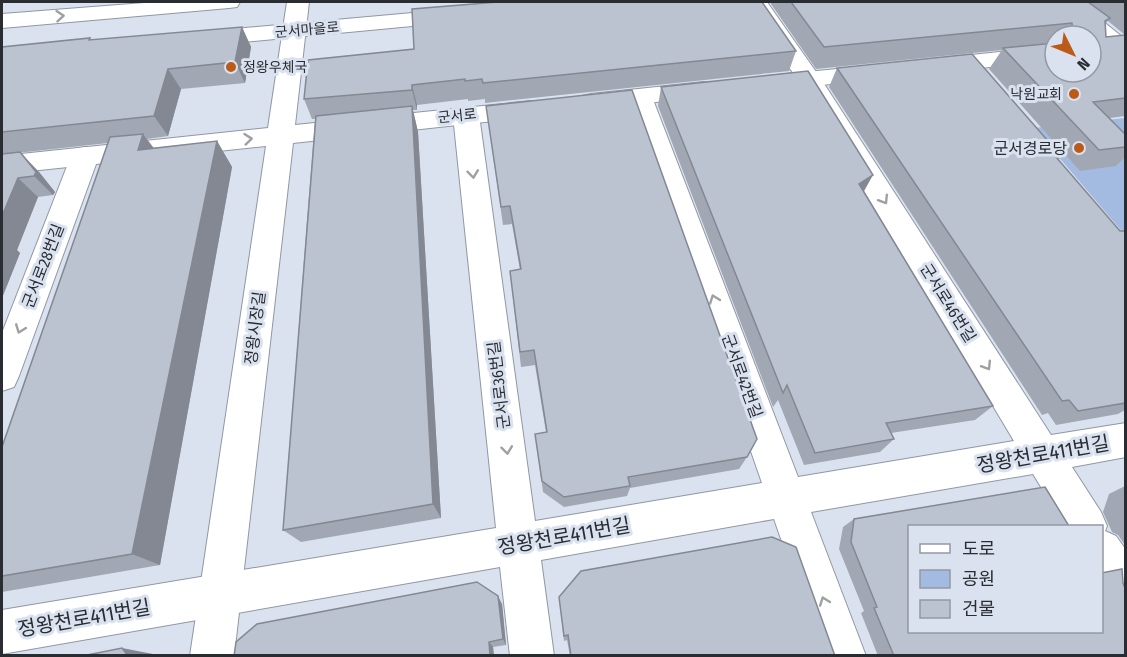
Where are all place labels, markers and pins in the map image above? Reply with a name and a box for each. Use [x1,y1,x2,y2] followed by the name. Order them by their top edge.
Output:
[243,59,308,76] place label: 정왕우체국
[224,60,238,74] marker: 정왕우체국
[1010,86,1062,103] place label: 낙원교회
[1067,87,1081,101] marker: 낙원교회
[993,139,1067,158] place label: 군서경로당
[1072,141,1086,155] marker: 군서경로당

